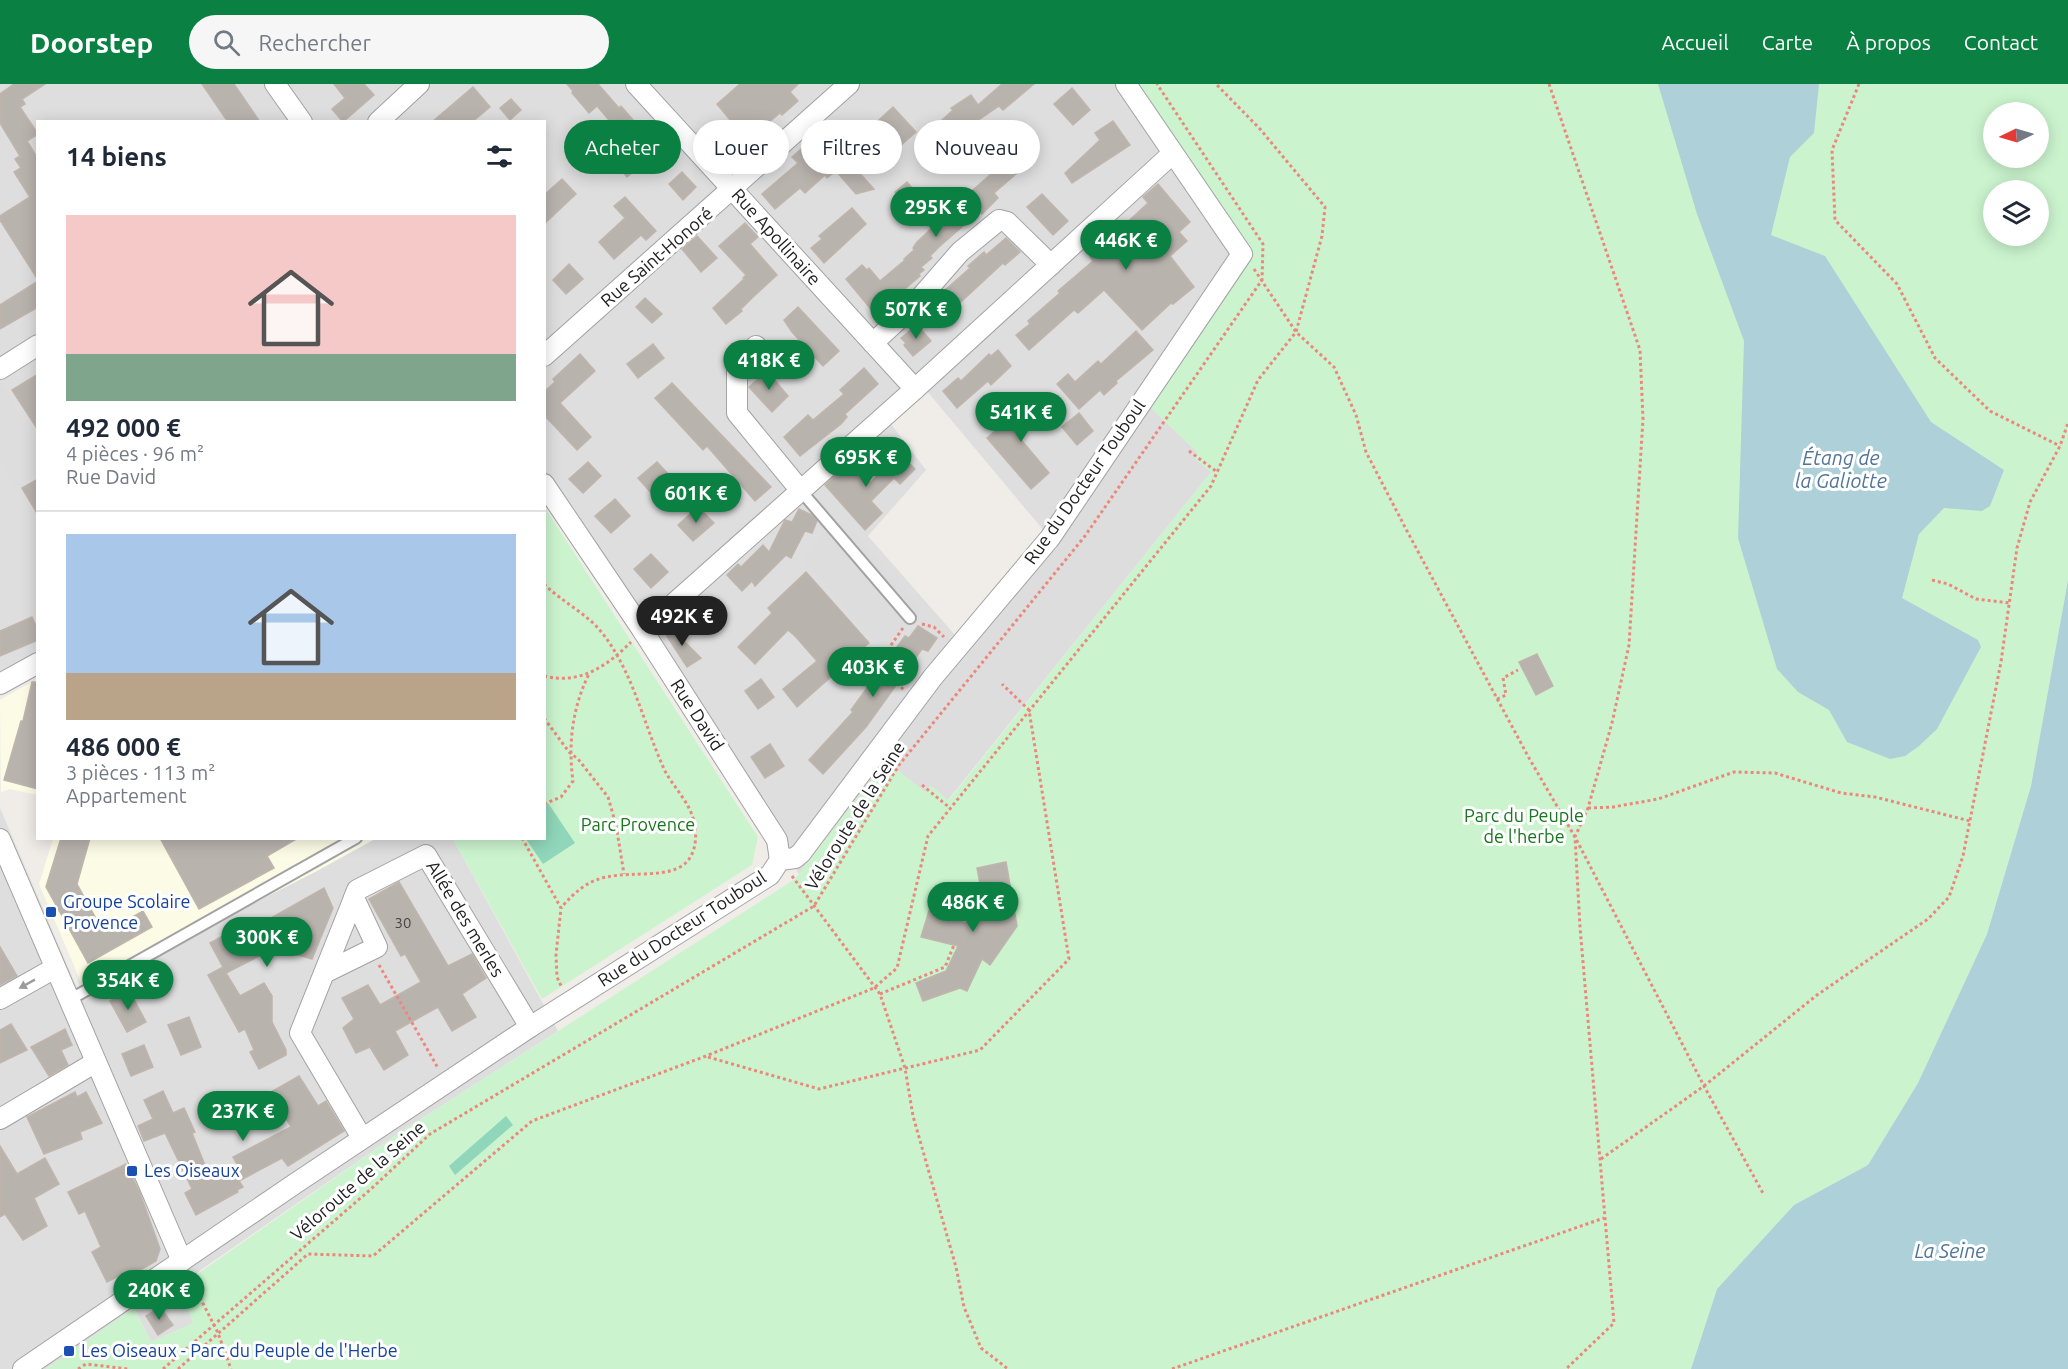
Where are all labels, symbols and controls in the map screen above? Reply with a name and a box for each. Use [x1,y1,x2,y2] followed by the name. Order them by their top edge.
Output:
[189,15,609,69] search box
[210,26,243,59] icon: search
[30,27,153,58] text: Doorstep
[258,30,371,55] text: Rechercher
[1661,30,1729,54] text: Accueil
[1762,30,1813,54] text: Carte
[1846,30,1931,54] text: À propos
[1964,30,2038,54] text: Contact
[1983,102,2049,168] north arrow
[1983,102,2049,246] map controls
[564,120,681,174] chip: Acheter
[693,120,789,174] chip: Louer
[801,120,902,174] chip: Filtres
[914,120,1040,174] chip: Nouveau
[483,140,516,173] icon: filters
[66,142,167,171] text: 14 biens
[1983,180,2049,246] button: layers
[728,184,825,289] street label: Rue Apollinaire
[887,187,985,238] pin: 295K €
[904,195,968,218] text: 295K €
[596,202,716,310] street label: Rue Saint-Honoré
[1077,220,1175,271] pin: 446K €
[1094,228,1158,251] text: 446K €
[237,254,345,362] icon: home
[867,289,965,340] pin: 507K €
[884,297,948,320] text: 507K €
[720,340,818,391] pin: 418K €
[737,348,801,371] text: 418K €
[972,392,1070,443] pin: 541K €
[1020,395,1149,568] street label: Rue du Docteur Touboul
[989,400,1053,423] text: 541K €
[66,413,181,442] text: 492 000 €
[817,437,915,488] pin: 695K €
[66,442,204,465] text: 4 pièces · 96 m²
[834,445,898,468] text: 695K €
[1795,446,1887,492] water label: Étang de la Galiotte
[66,465,156,488] text: Rue David
[647,473,745,524] pin: 601K €
[664,481,728,504] text: 601K €
[237,573,345,681] icon: home
[633,596,731,647] pin: 492K €
[650,604,714,627] text: 492K €
[824,647,922,698] pin: 403K €
[841,655,905,678] text: 403K €
[667,675,728,754] street label: Rue David
[66,732,181,761] text: 486 000 €
[800,738,908,893] street label: Véloroute de la Seine
[66,761,215,784] text: 3 pièces · 113 m²
[66,784,187,807] text: Appartement
[1464,805,1584,846] park label: Parc du Peuple de l'herbe
[581,814,695,834] park label: Parc Provence
[423,857,509,980] street label: Allée des merles
[594,866,769,990] street label: Rue du Docteur Touboul
[924,882,1022,933] pin: 486K €
[941,890,1005,913] text: 486K €
[63,891,191,932] place label: Groupe Scolaire Provence
[44,905,58,919] marker: Groupe Scolaire Provence
[395,914,411,931] house number: 30
[218,917,316,968] pin: 300K €
[235,925,299,948] text: 300K €
[79,960,177,1011] pin: 354K €
[96,968,160,991] text: 354K €
[19,978,35,989] one-way arrow
[194,1091,292,1142] pin: 237K €
[211,1099,275,1122] text: 237K €
[286,1116,429,1244] street label: Véloroute de la Seine
[144,1160,240,1180] place label: Les Oiseaux
[125,1164,139,1178] marker: Les Oiseaux
[1915,1239,1985,1262] water label: La Seine
[110,1270,208,1321] pin: 240K €
[127,1278,191,1301] text: 240K €
[81,1340,398,1360] place label: Les Oiseaux - Parc du Peuple de l'Herbe
[62,1344,76,1358] marker: Les Oiseaux - Parc du Peuple de l'Herbe

